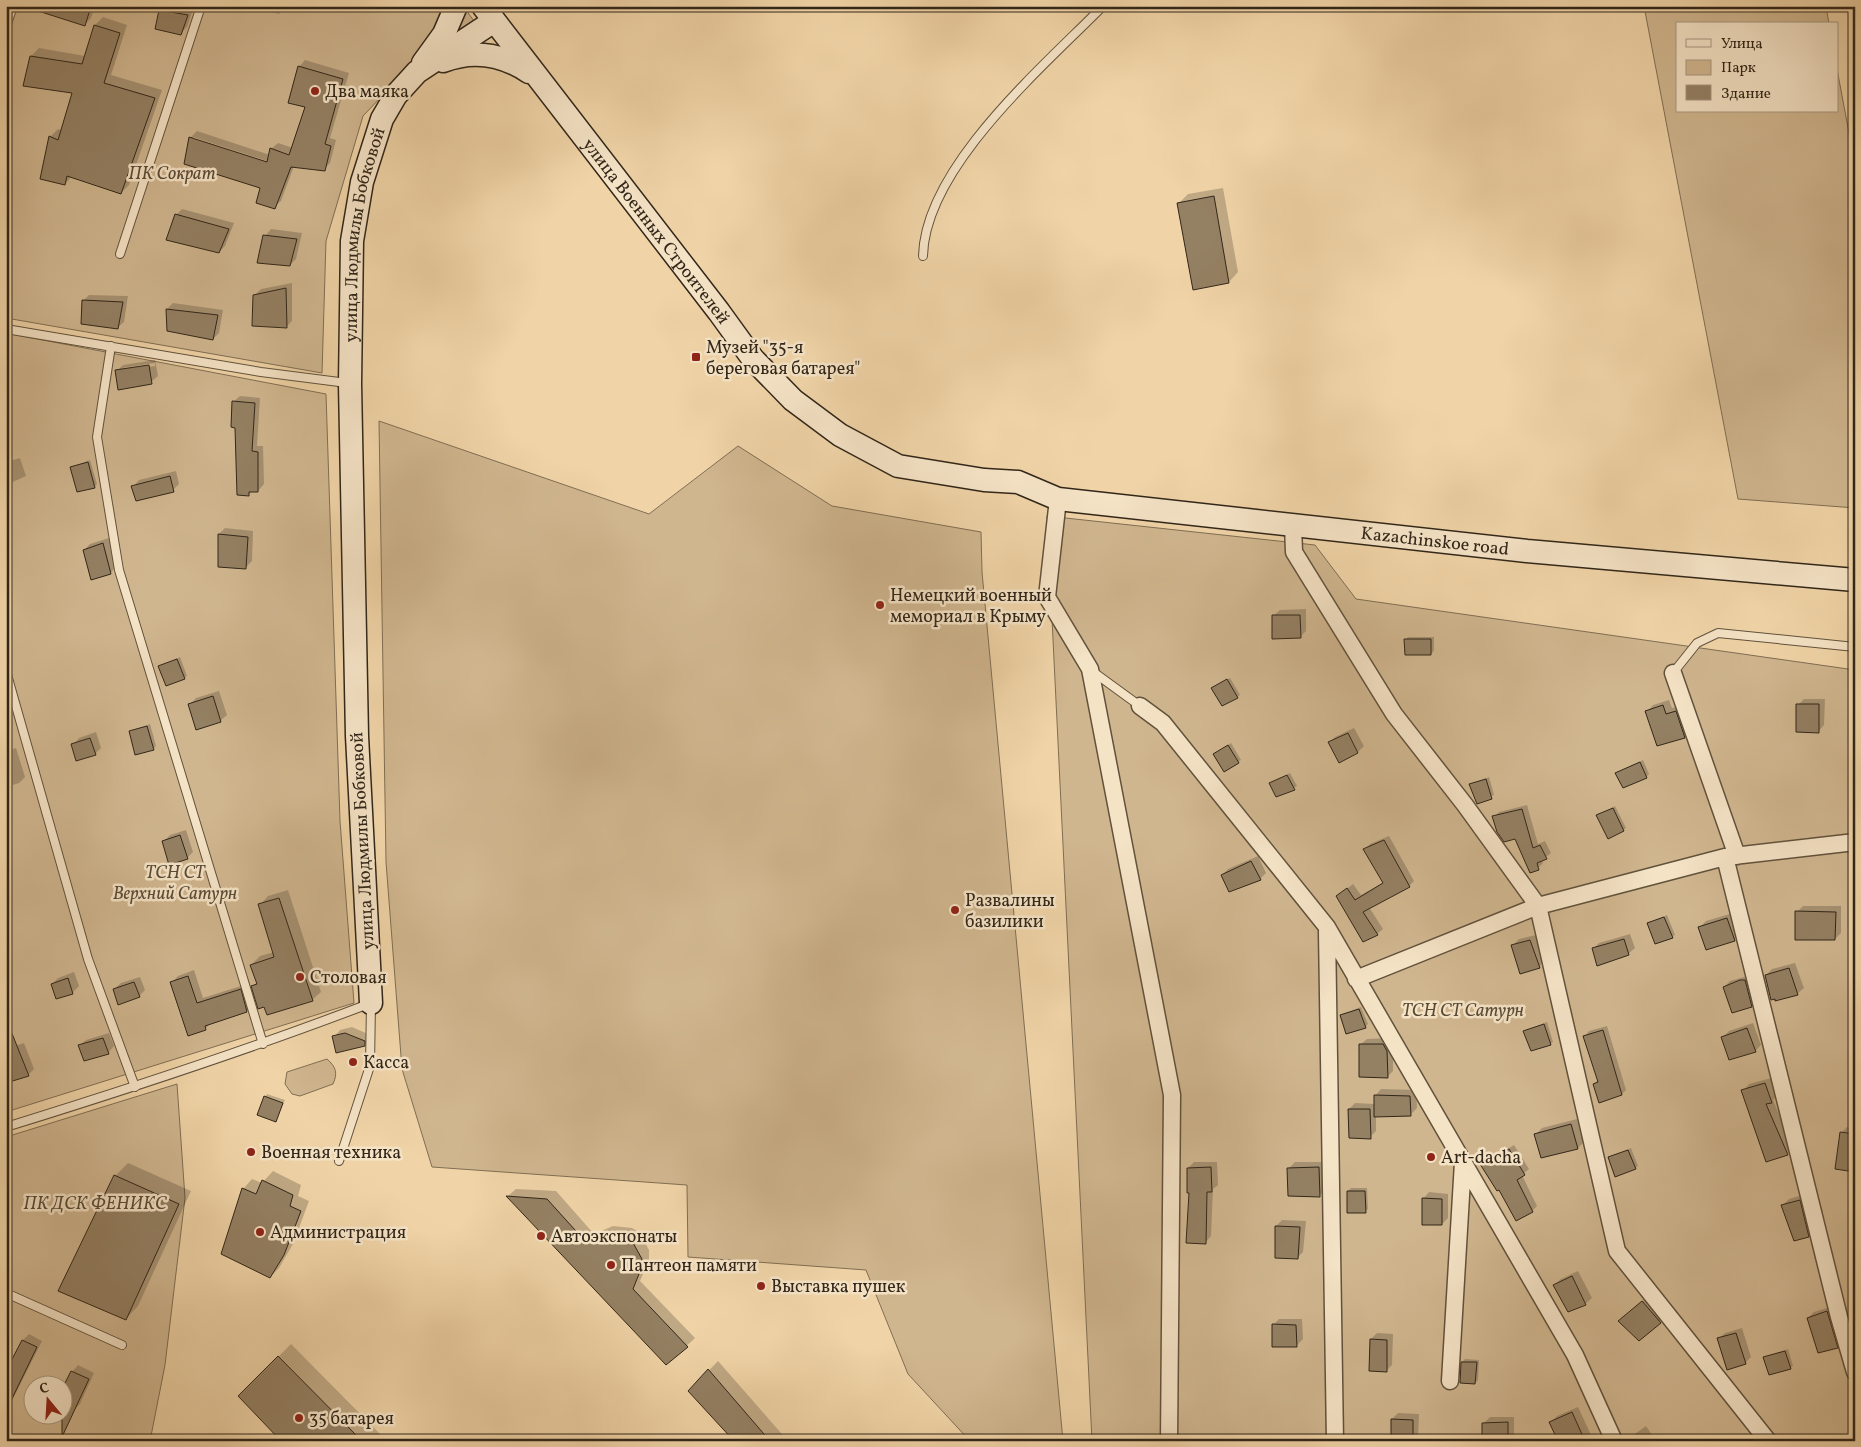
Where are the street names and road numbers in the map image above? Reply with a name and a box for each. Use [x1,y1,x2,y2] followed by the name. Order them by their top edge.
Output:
[340,125,393,343] street label: улица Людмилы Бобковой
[576,134,735,330] street label: улица Военных Строителей
[1359,522,1510,563] street label: Kazachinskoe road
[345,731,382,950] street label: улица Людмилы Бобковой

